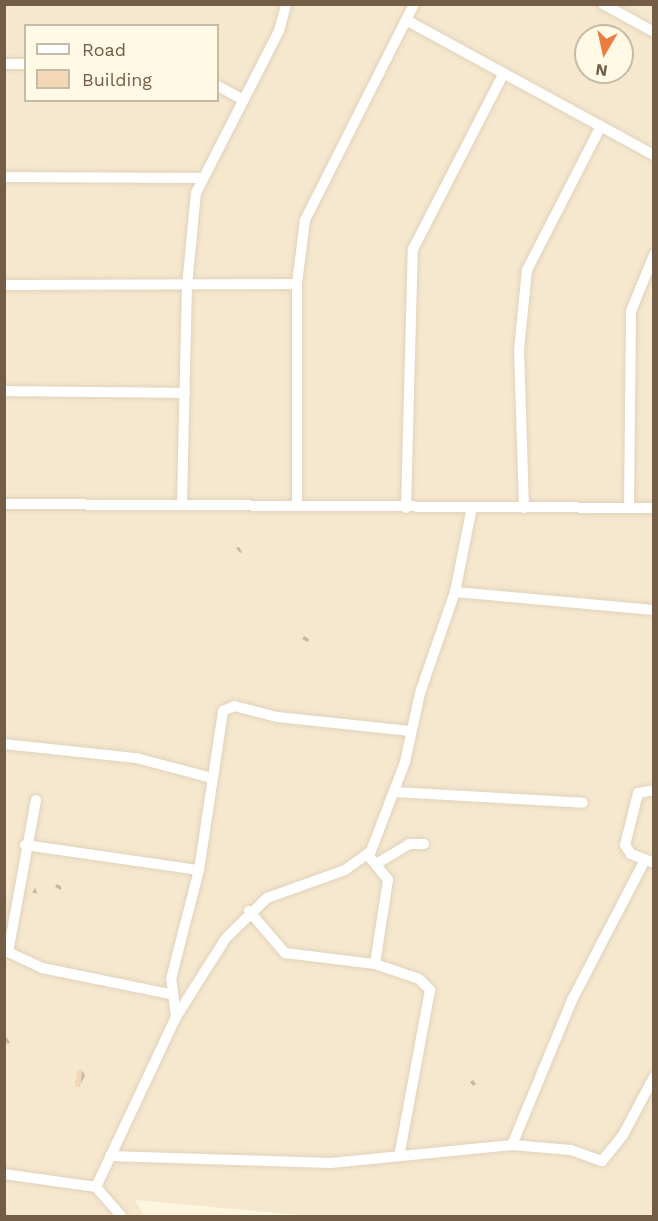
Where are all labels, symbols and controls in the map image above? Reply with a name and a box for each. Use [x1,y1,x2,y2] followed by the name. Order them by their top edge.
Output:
[24,24,219,102] legend
[574,24,634,84] north arrow
[82,39,126,60] text: Road
[594,60,609,81] text: N
[82,69,152,90] text: Building

